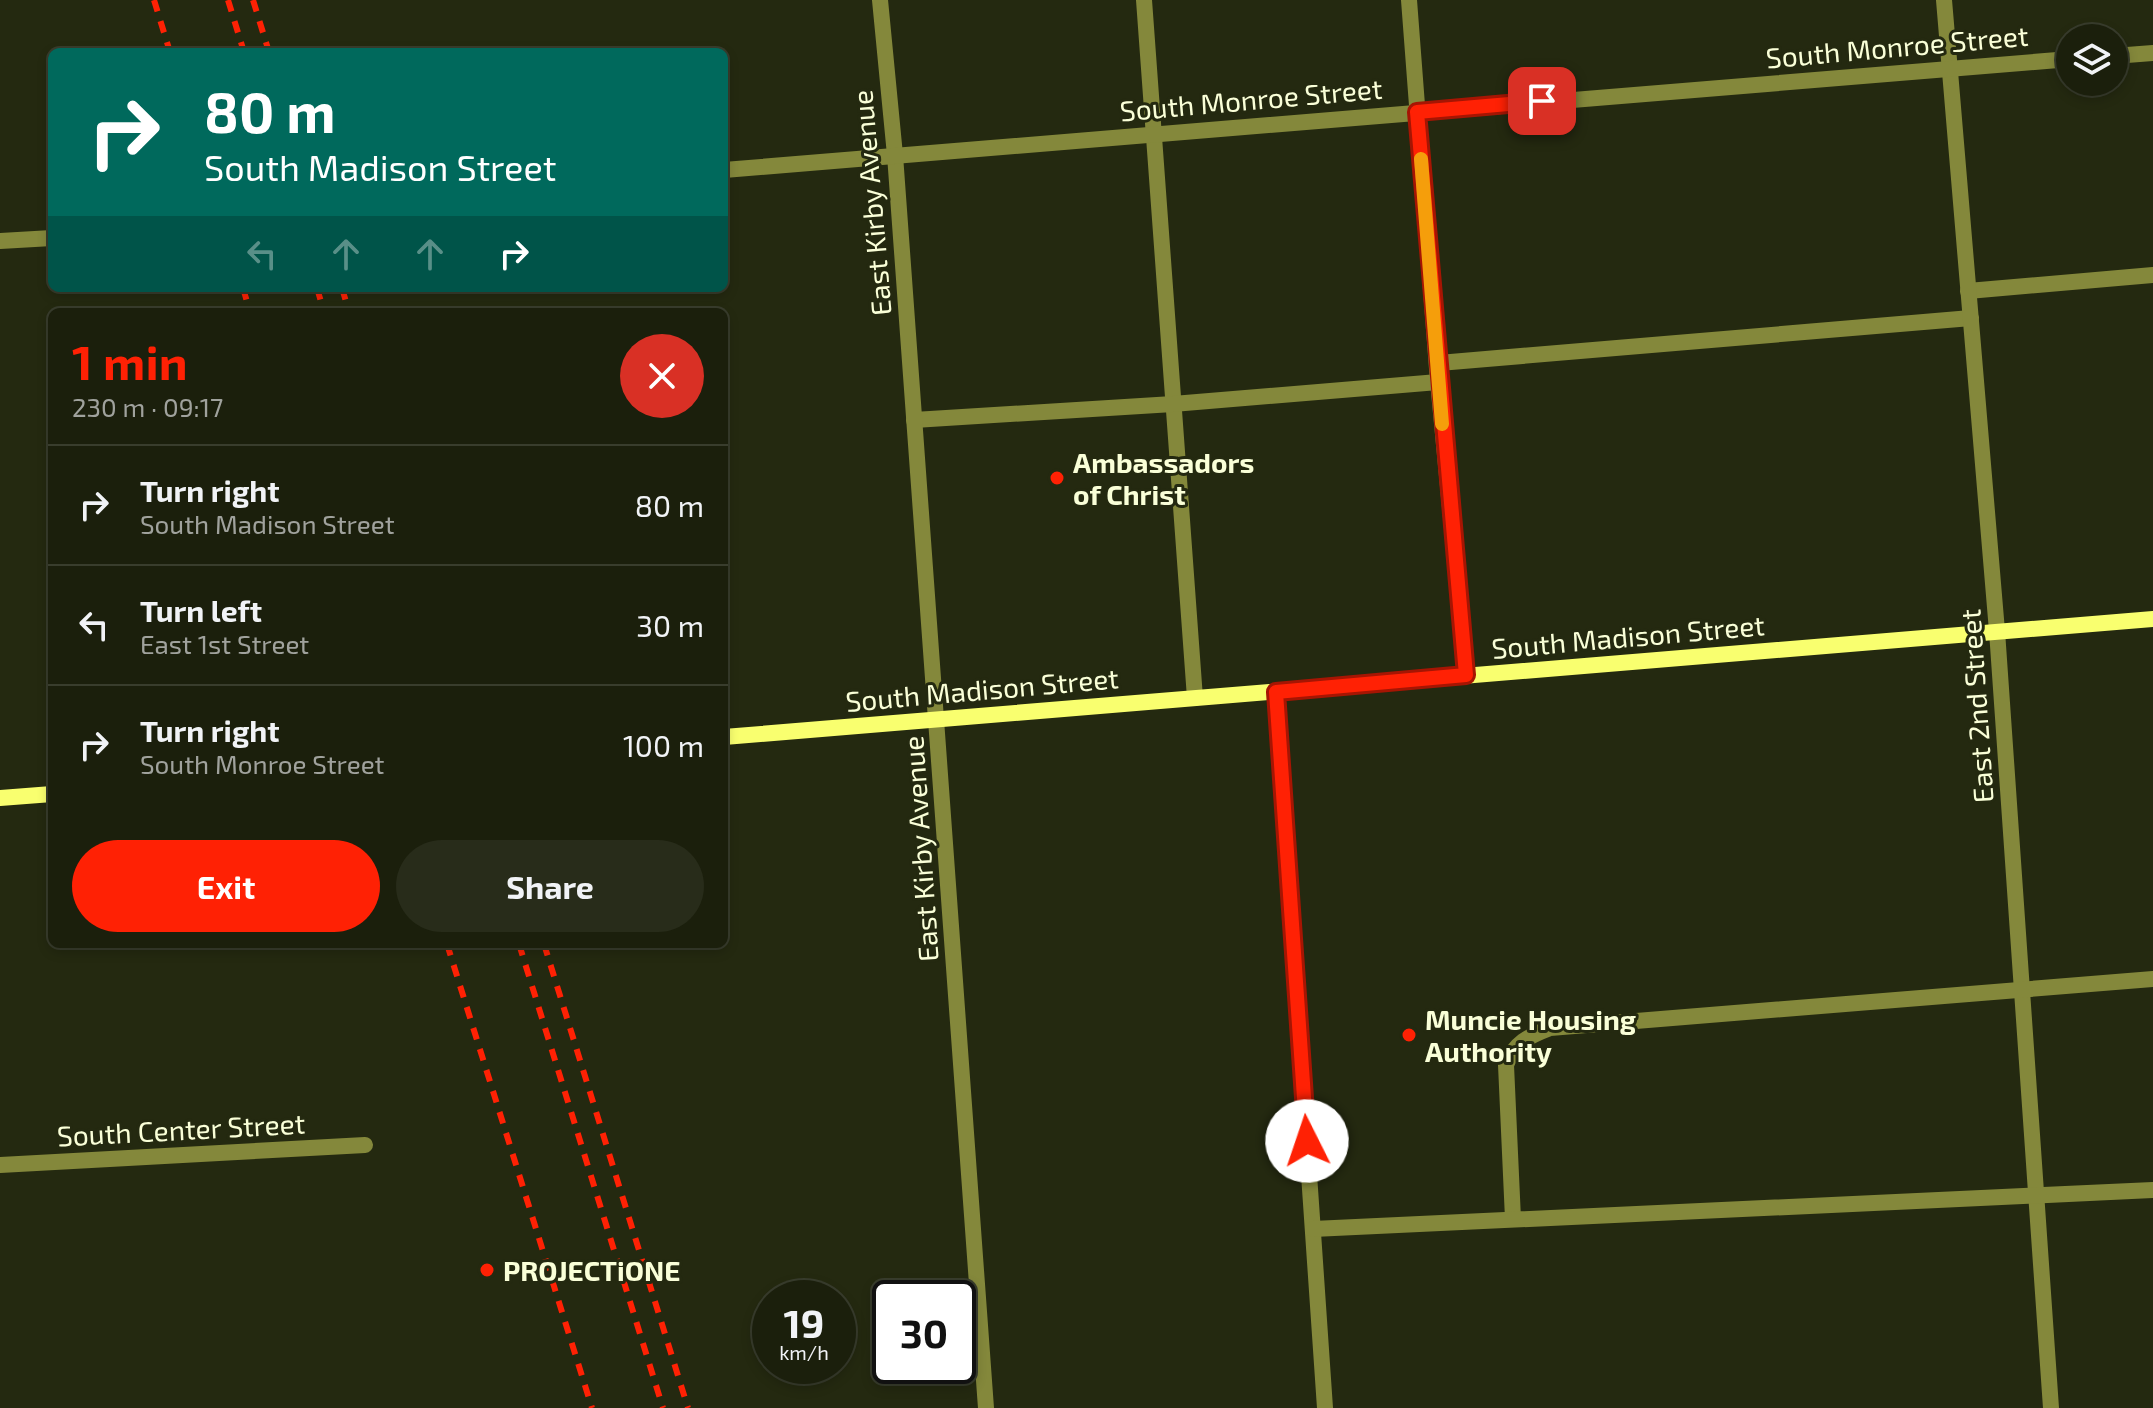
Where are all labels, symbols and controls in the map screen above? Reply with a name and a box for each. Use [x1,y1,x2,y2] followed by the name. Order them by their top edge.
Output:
[1764,18,2030,74] street label: South Monroe Street
[2056,24,2128,96] map controls
[2056,24,2128,96] button: layers
[1508,67,1576,135] pin
[1118,71,1384,127] street label: South Monroe Street
[204,77,336,144] text: 80 m
[1520,79,1564,123] icon: arrive
[72,80,176,184] icon: right
[844,89,898,317] street label: East Kirby Avenue
[204,145,556,188] text: South Madison Street
[240,232,284,276] icon: left
[324,232,368,276] icon: ahead
[408,232,452,276] icon: ahead
[492,232,536,276] icon: right
[72,332,188,390] text: 1 min
[620,334,704,418] button: close
[72,391,223,422] text: 230 m · 09:17
[1073,445,1254,511] place label: Ambassadors of Christ
[1048,469,1066,487] marker: Ambassadors of Christ
[140,472,280,508] text: Turn right
[72,483,116,527] icon: right
[635,487,704,523] text: 80 m
[140,508,395,539] text: South Madison Street
[140,592,262,628] text: Turn left
[72,603,116,647] icon: left
[636,607,704,643] text: 30 m
[1490,607,1766,665] street label: South Madison Street
[1952,608,2000,804] street label: East 2nd Street
[140,628,309,659] text: East 1st Street
[844,660,1120,718] street label: South Madison Street
[140,712,280,748] text: Turn right
[72,723,116,767] icon: right
[623,727,704,763] text: 100 m
[895,735,945,963] street label: East Kirby Avenue
[140,748,385,779] text: South Monroe Street
[72,840,380,932] button: Exit
[396,840,704,932] button: Share
[1425,1002,1636,1068] place label: Muncie Housing Authority
[1400,1026,1418,1044] marker: Muncie Housing Authority
[1265,1099,1349,1183] position arrow
[56,1106,306,1152] street label: South Center Street
[503,1253,680,1287] place label: PROJECTiONE
[478,1261,496,1279] marker: PROJECTiONE
[872,1280,976,1384] speed limit sign: 30
[784,1298,824,1346] text: 19
[779,1340,829,1364] text: km/h

